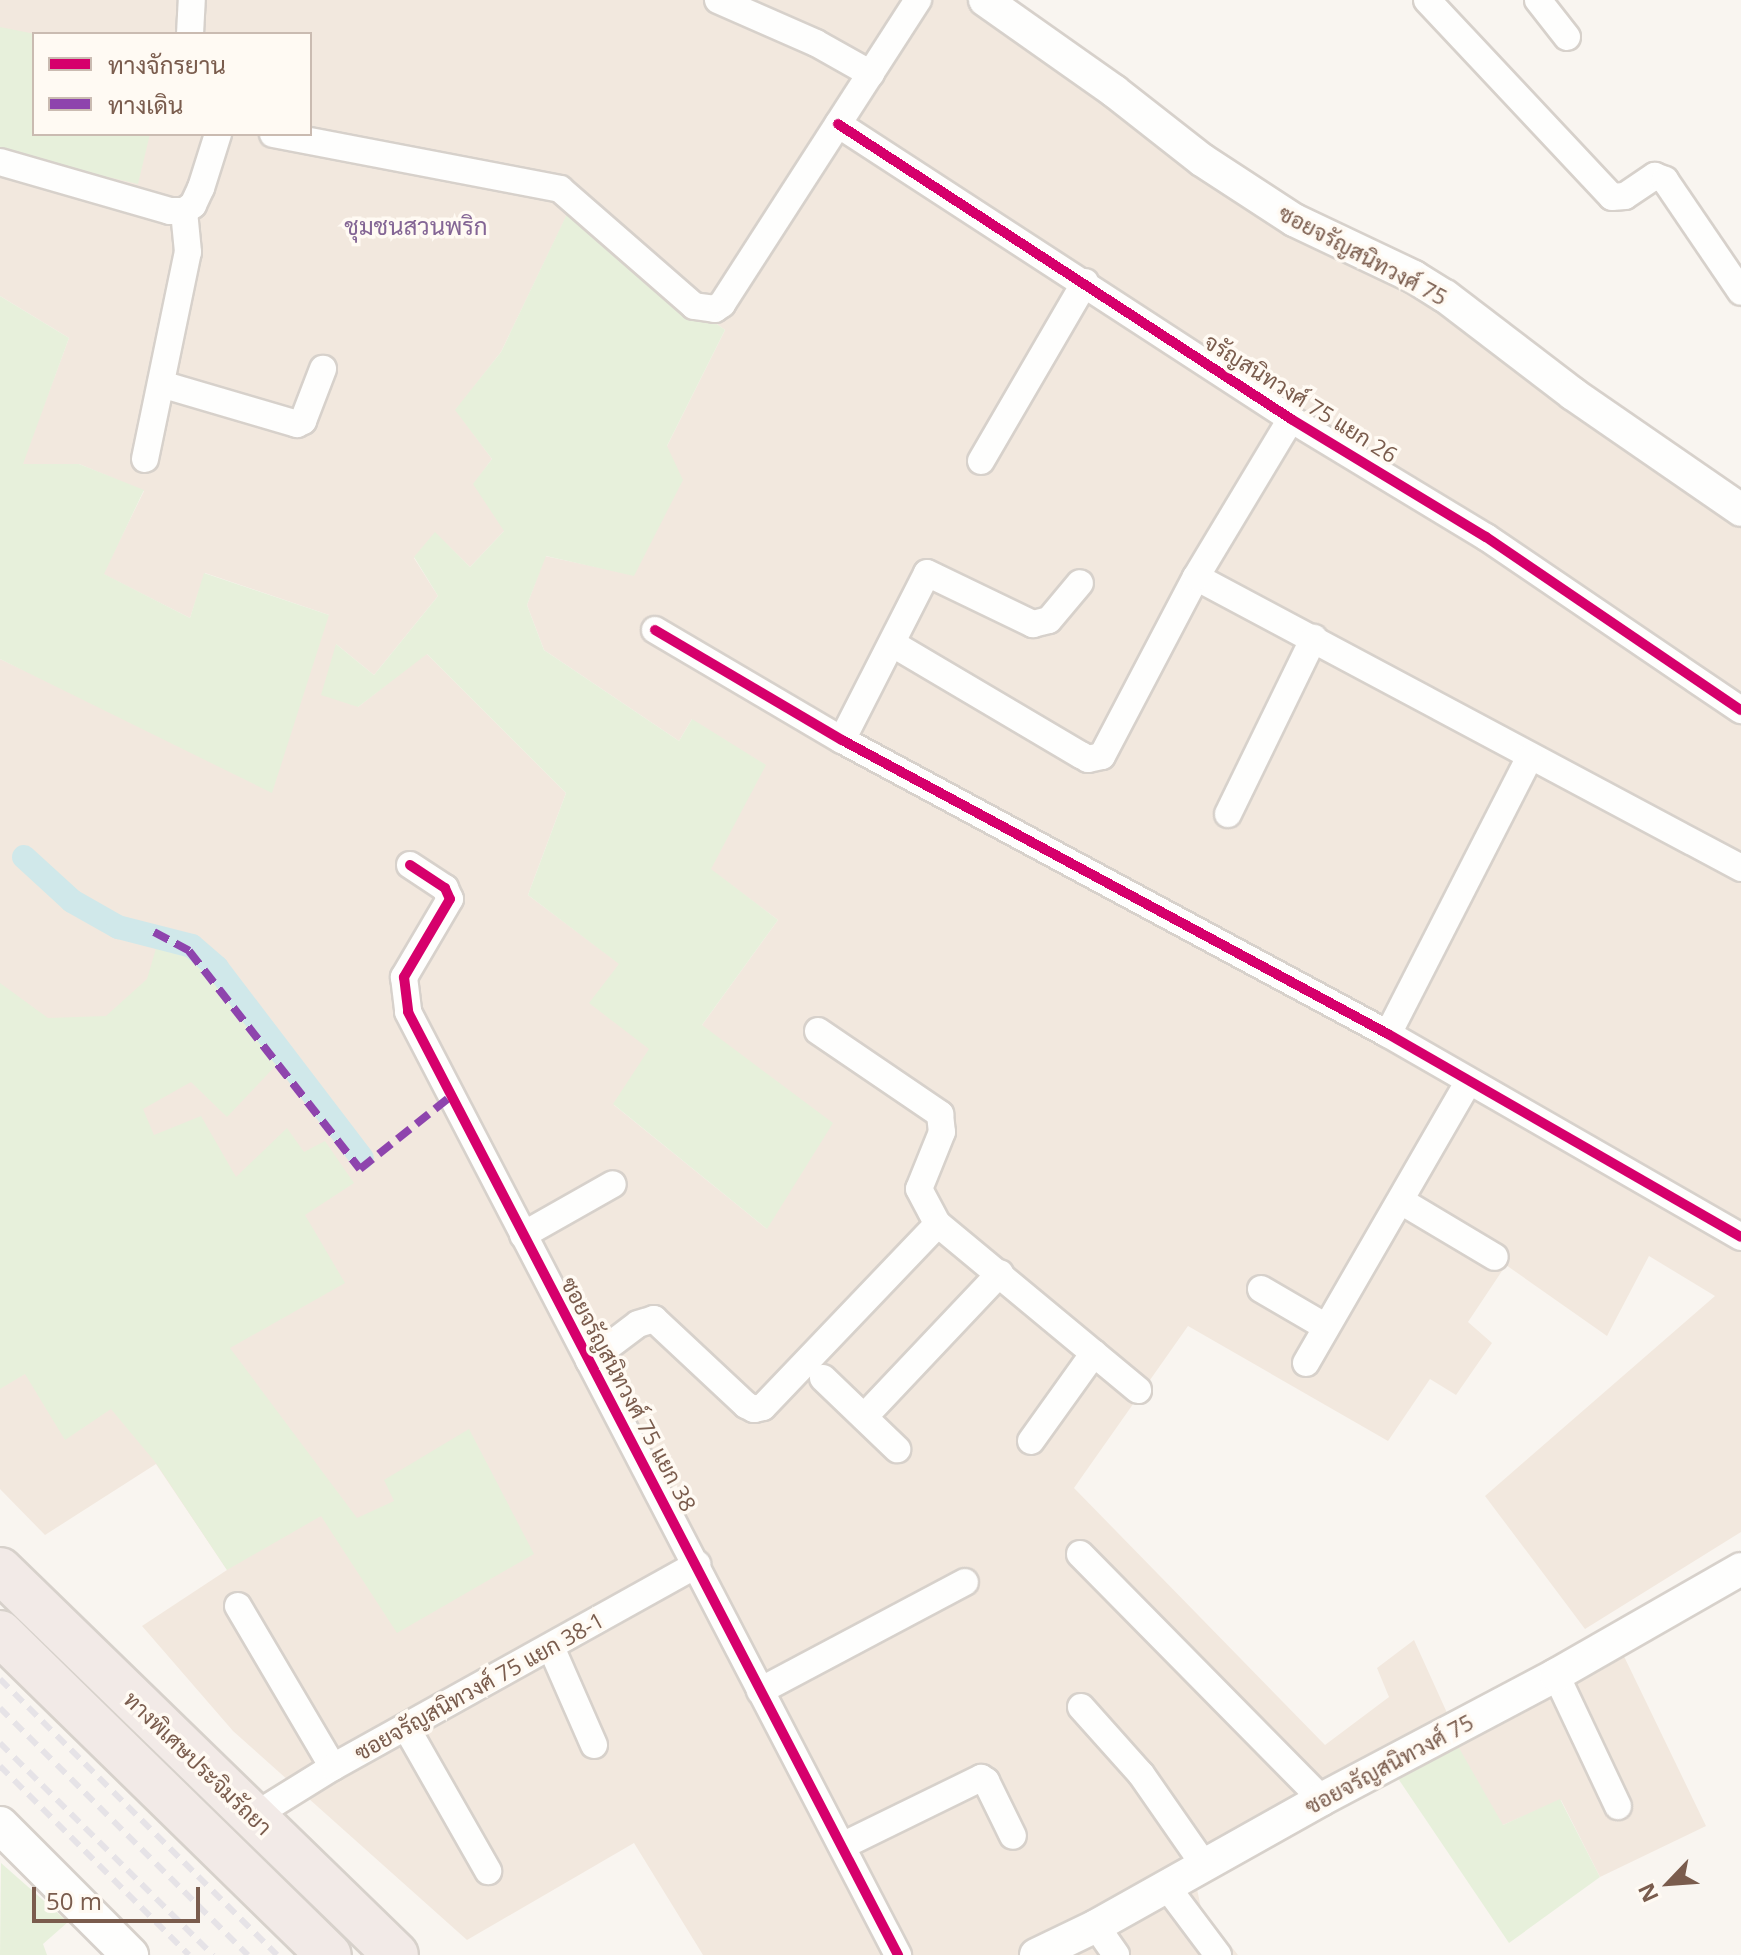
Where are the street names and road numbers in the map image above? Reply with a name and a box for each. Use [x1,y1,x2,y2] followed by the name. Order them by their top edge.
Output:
[1274,199,1452,311] street label: ซอยจรัญสนิทวงศ์ 75
[1200,328,1402,468] street label: จรัญสนิทวงศ์ 75 แยก 26
[556,1272,702,1516] street label: ซอยจรัญสนิทวงศ์ 75 แยก 38
[350,1606,608,1766] street label: ซอยจรัญสนิทวงศ์ 75 แยก 38-1
[119,1686,277,1840] street label: ทางพิเศษประจิมรัถยา
[1300,1708,1478,1820] street label: ซอยจรัญสนิทวงศ์ 75

